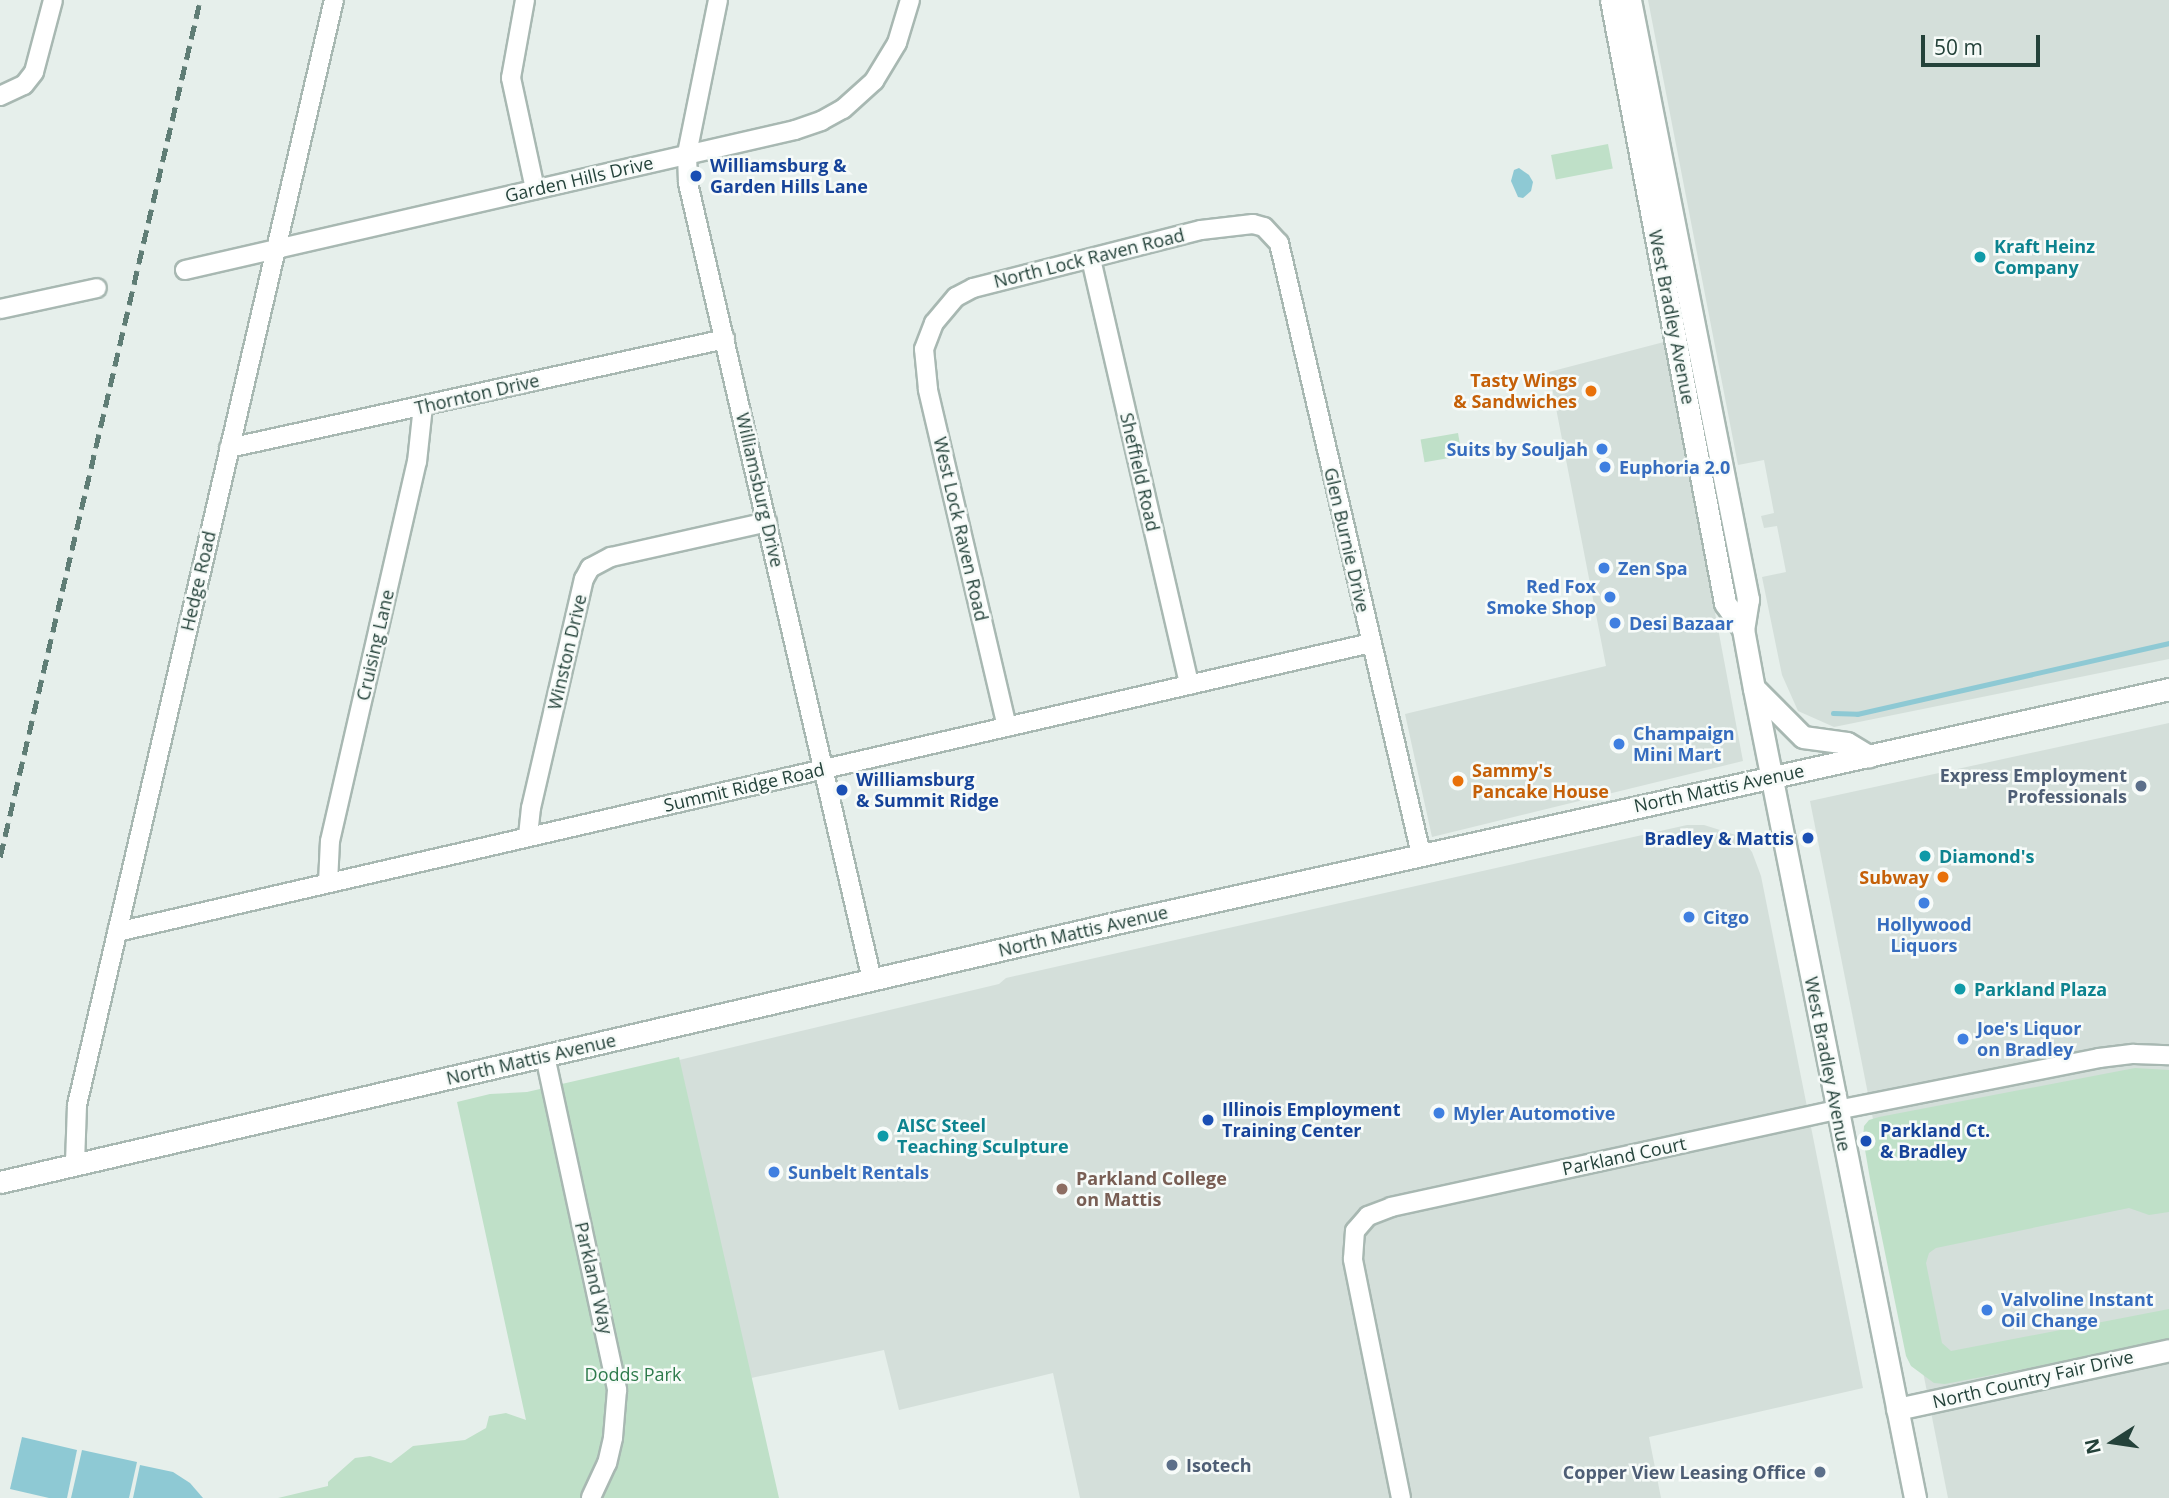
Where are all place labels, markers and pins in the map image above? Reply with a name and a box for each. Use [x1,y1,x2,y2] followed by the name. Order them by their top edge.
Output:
[710,155,868,198] place label: Williamsburg & Garden Hills Lane
[688,168,704,184] marker: Williamsburg & Garden Hills Lane
[1994,236,2095,278] place label: Kraft Heinz Company
[1972,249,1988,265] marker: Kraft Heinz Company
[1453,370,1577,412] place label: Tasty Wings & Sandwiches
[1583,383,1599,399] marker: Tasty Wings & Sandwiches
[1446,438,1588,460] place label: Suits by Souljah
[1594,441,1610,457] marker: Suits by Souljah
[1619,456,1730,478] place label: Euphoria 2.0
[1597,459,1613,475] marker: Euphoria 2.0
[1618,557,1688,579] place label: Zen Spa
[1596,560,1612,576] marker: Zen Spa
[1487,576,1596,618] place label: Red Fox Smoke Shop
[1602,589,1618,605] marker: Red Fox Smoke Shop
[1629,612,1734,634] place label: Desi Bazaar
[1607,615,1623,631] marker: Desi Bazaar
[1633,723,1735,766] place label: Champaign Mini Mart
[1611,736,1627,752] marker: Champaign Mini Mart
[1472,760,1609,802] place label: Sammy's Pancake House
[1940,765,2127,808] place label: Express Employment Professionals
[856,769,999,812] place label: Williamsburg & Summit Ridge
[1450,773,1466,789] marker: Sammy's Pancake House
[2133,778,2149,794] marker: Express Employment Professionals
[834,782,850,798] marker: Williamsburg & Summit Ridge
[1644,827,1794,849] place label: Bradley & Mattis
[1800,830,1816,846] marker: Bradley & Mattis
[1939,845,2034,867] place label: Diamond's
[1917,848,1933,864] marker: Diamond's
[1859,866,1929,888] place label: Subway
[1935,869,1951,885] marker: Subway
[1916,895,1932,911] marker: Hollywood Liquors
[1703,906,1749,928] place label: Citgo
[1681,909,1697,925] marker: Citgo
[1876,914,1972,956] place label: Hollywood Liquors
[1974,978,2107,1000] place label: Parkland Plaza
[1952,981,1968,997] marker: Parkland Plaza
[1977,1018,2081,1060] place label: Joe's Liquor on Bradley
[1955,1031,1971,1047] marker: Joe's Liquor on Bradley
[1222,1099,1401,1142] place label: Illinois Employment Training Center
[1453,1102,1615,1124] place label: Myler Automotive
[1431,1105,1447,1121] marker: Myler Automotive
[1200,1112,1216,1128] marker: Illinois Employment Training Center
[897,1115,1069,1158] place label: AISC Steel Teaching Sculpture
[1880,1120,1990,1162] place label: Parkland Ct. & Bradley
[875,1128,891,1144] marker: AISC Steel Teaching Sculpture
[1858,1133,1874,1149] marker: Parkland Ct. & Bradley
[788,1161,929,1183] place label: Sunbelt Rentals
[766,1164,782,1180] marker: Sunbelt Rentals
[1076,1168,1227,1210] place label: Parkland College on Mattis
[1054,1181,1070,1197] marker: Parkland College on Mattis
[2001,1289,2154,1332] place label: Valvoline Instant Oil Change
[1979,1302,1995,1318] marker: Valvoline Instant Oil Change
[1186,1454,1252,1476] place label: Isotech
[1164,1457,1180,1473] marker: Isotech
[1563,1461,1806,1483] place label: Copper View Leasing Office
[1812,1464,1828,1480] marker: Copper View Leasing Office

